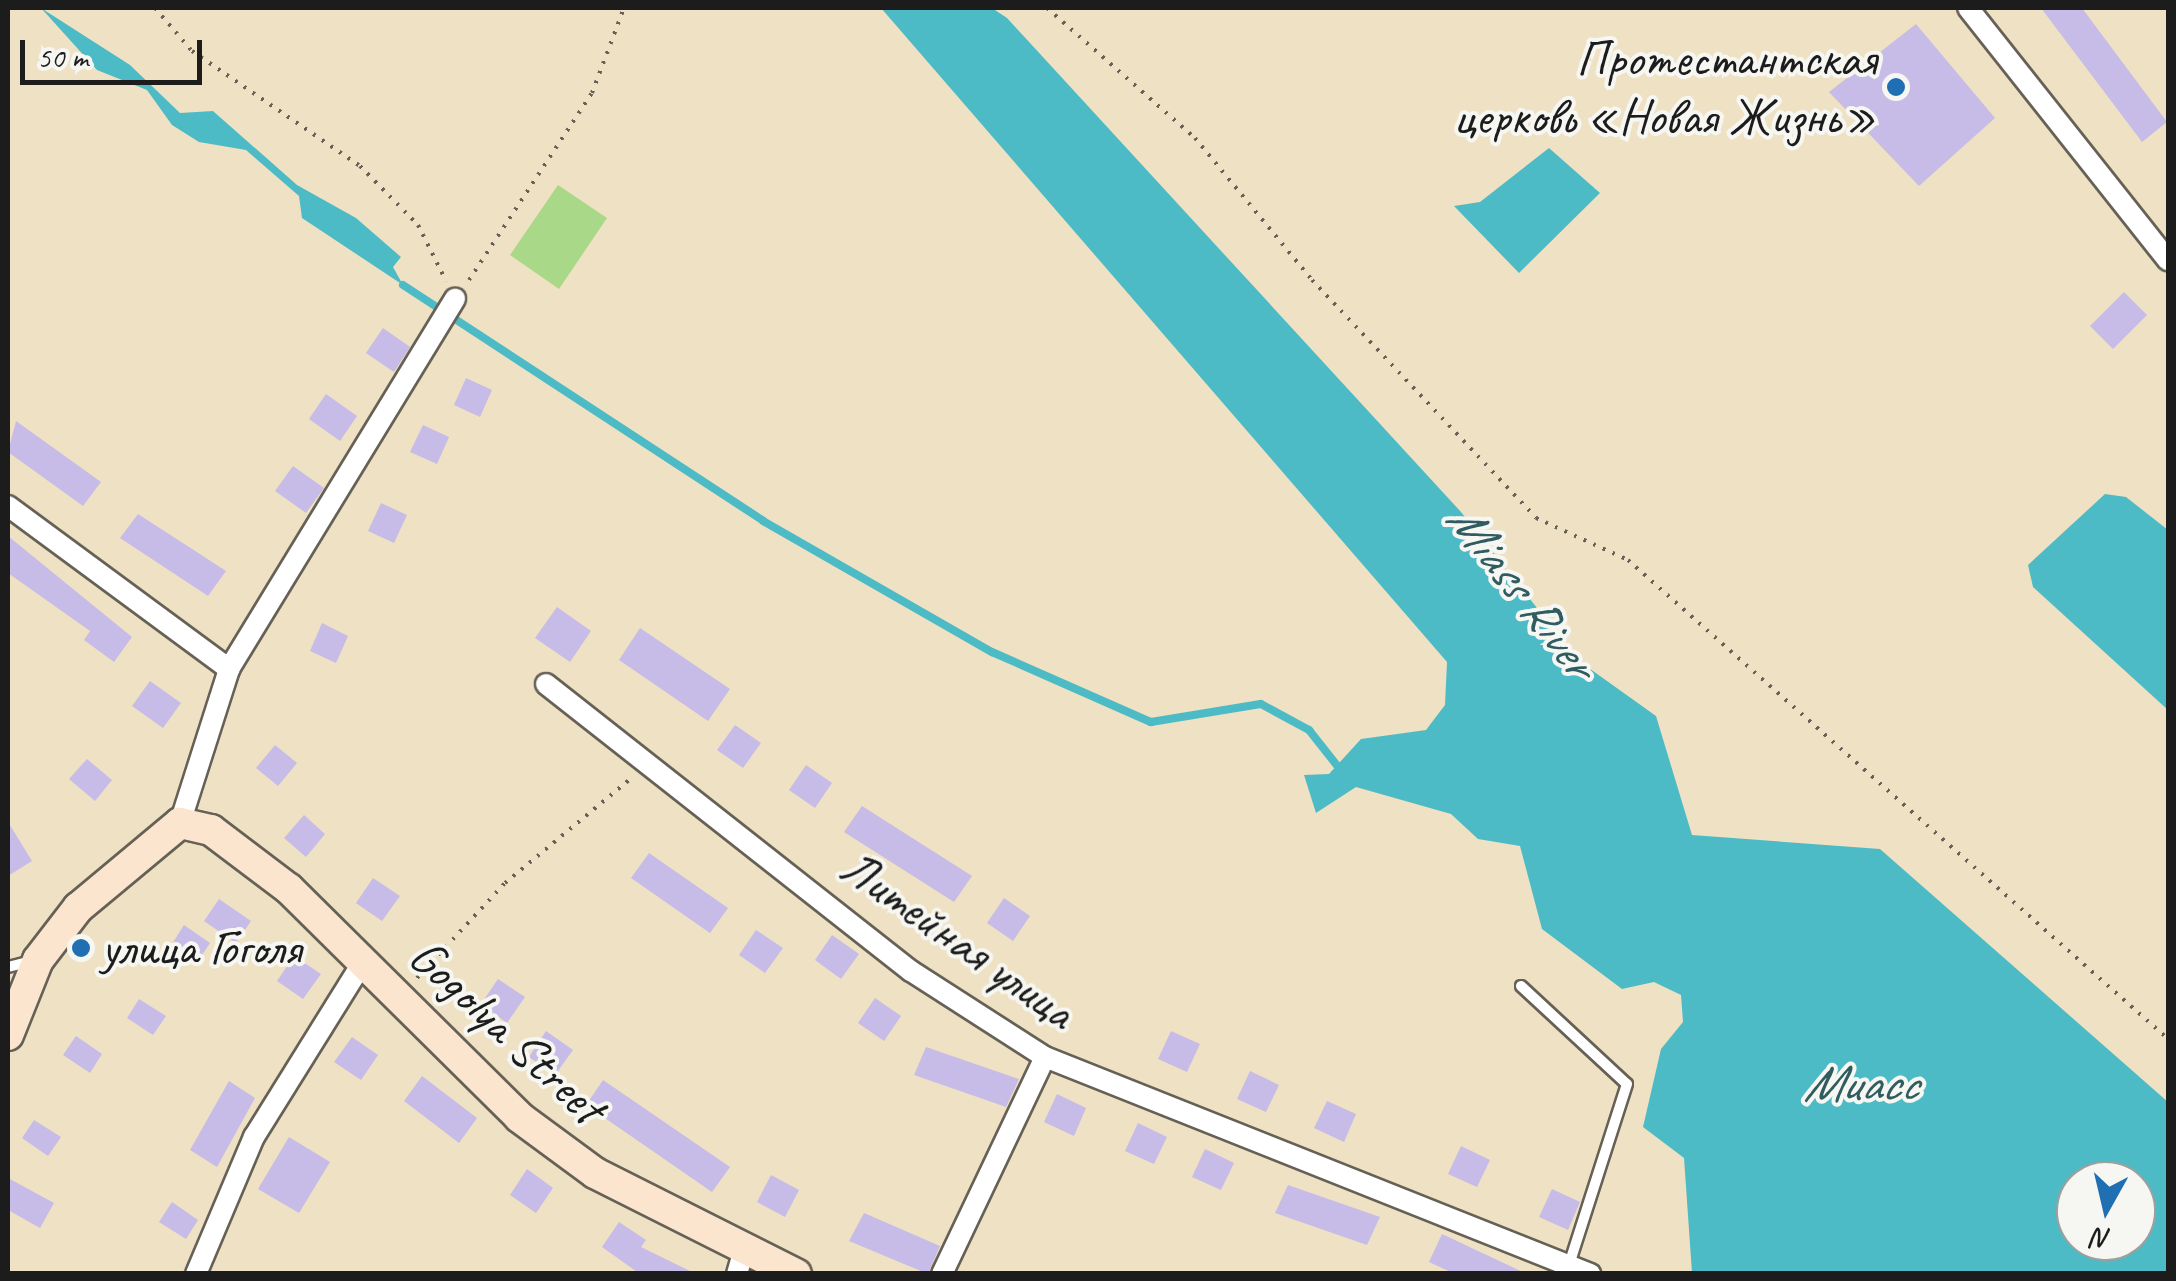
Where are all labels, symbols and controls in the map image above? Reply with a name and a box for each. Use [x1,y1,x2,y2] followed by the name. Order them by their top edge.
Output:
[25,20,208,82] scale bar
[1457,28,1876,146] place label: Протестантская церковь «Новая Жизнь»
[37,38,88,76] text: 50 m
[1885,76,1907,98] marker: Протестантская церковь «Новая Жизнь»
[1433,489,1609,691] water label: Miass River
[827,835,1089,1043] street label: Литейная улица
[101,918,299,978] place label: улица Гоголя
[397,926,617,1136] street label: Gogolya Street
[70,937,92,959] marker: улица Гоголя
[1803,1053,1917,1115] water label: Миасс
[2056,1161,2156,1261] north arrow
[2091,1221,2113,1258] text: N

